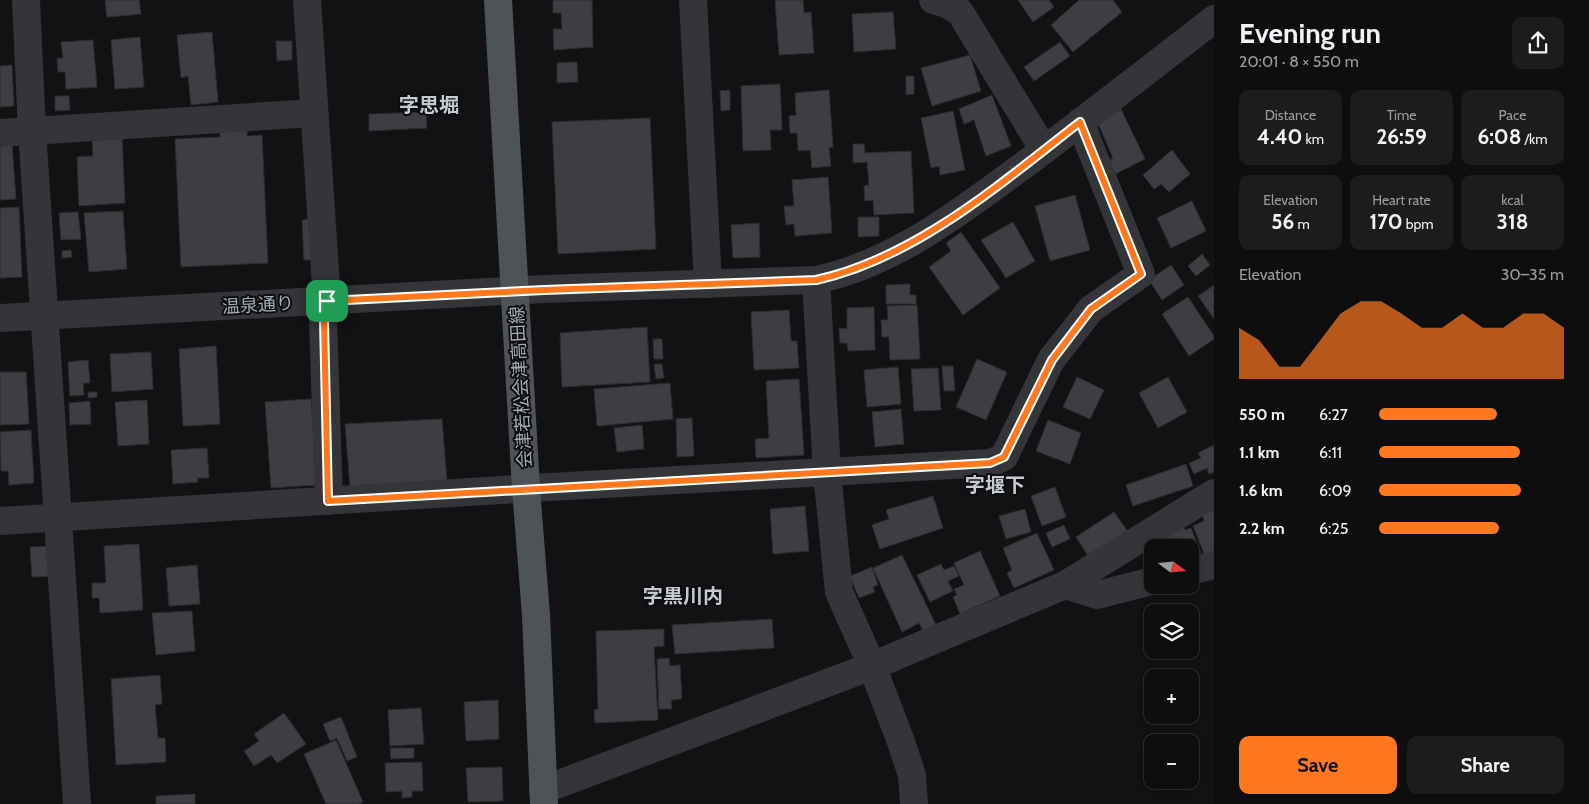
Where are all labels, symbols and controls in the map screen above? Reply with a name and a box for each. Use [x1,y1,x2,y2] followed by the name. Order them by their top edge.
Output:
[1239,16,1381,50] text: Evening run
[1512,17,1564,69] button: share
[1239,52,1359,71] text: 20:01 · 8 × 550 m
[399,93,459,117] district label: 字思堀
[1265,106,1316,124] text: Distance
[1387,106,1416,124] text: Time
[1499,106,1526,124] text: Pace
[1257,124,1302,149] text: 4.40
[1376,124,1427,149] text: 26:59
[1477,124,1521,149] text: 6:08
[1302,130,1324,148] text: km
[1521,130,1548,148] text: /km
[1263,191,1318,209] text: Elevation
[1372,191,1431,209] text: Heart rate
[1501,191,1524,209] text: kcal
[1271,209,1294,234] text: 56
[1369,209,1403,234] text: 170
[1497,209,1528,234] text: 318
[1294,215,1310,233] text: m
[1403,215,1434,233] text: bpm
[1239,265,1302,284] text: Elevation
[1501,265,1564,284] text: 30–35 m
[306,280,348,322] pin
[313,287,341,315] icon: arrive
[221,292,295,318] street label: 温泉通り
[506,306,536,468] street label: 会津若松会津高田線
[1239,405,1285,424] text: 550 m
[1319,405,1348,424] text: 6:27
[1239,443,1279,462] text: 1.1 km
[1319,443,1342,462] text: 6:11
[965,473,1025,497] district label: 字堰下
[1239,481,1283,500] text: 1.6 km
[1319,481,1352,500] text: 6:09
[1239,519,1285,538] text: 2.2 km
[1319,519,1348,538] text: 6:25
[1144,539,1199,594] north arrow
[1144,539,1199,789] map controls
[643,584,723,608] district label: 字黒川内
[1144,604,1199,659] button: layers
[1144,669,1199,724] button: +
[1144,734,1199,789] button: −
[1239,736,1397,794] button: Save
[1407,736,1564,794] button: Share

